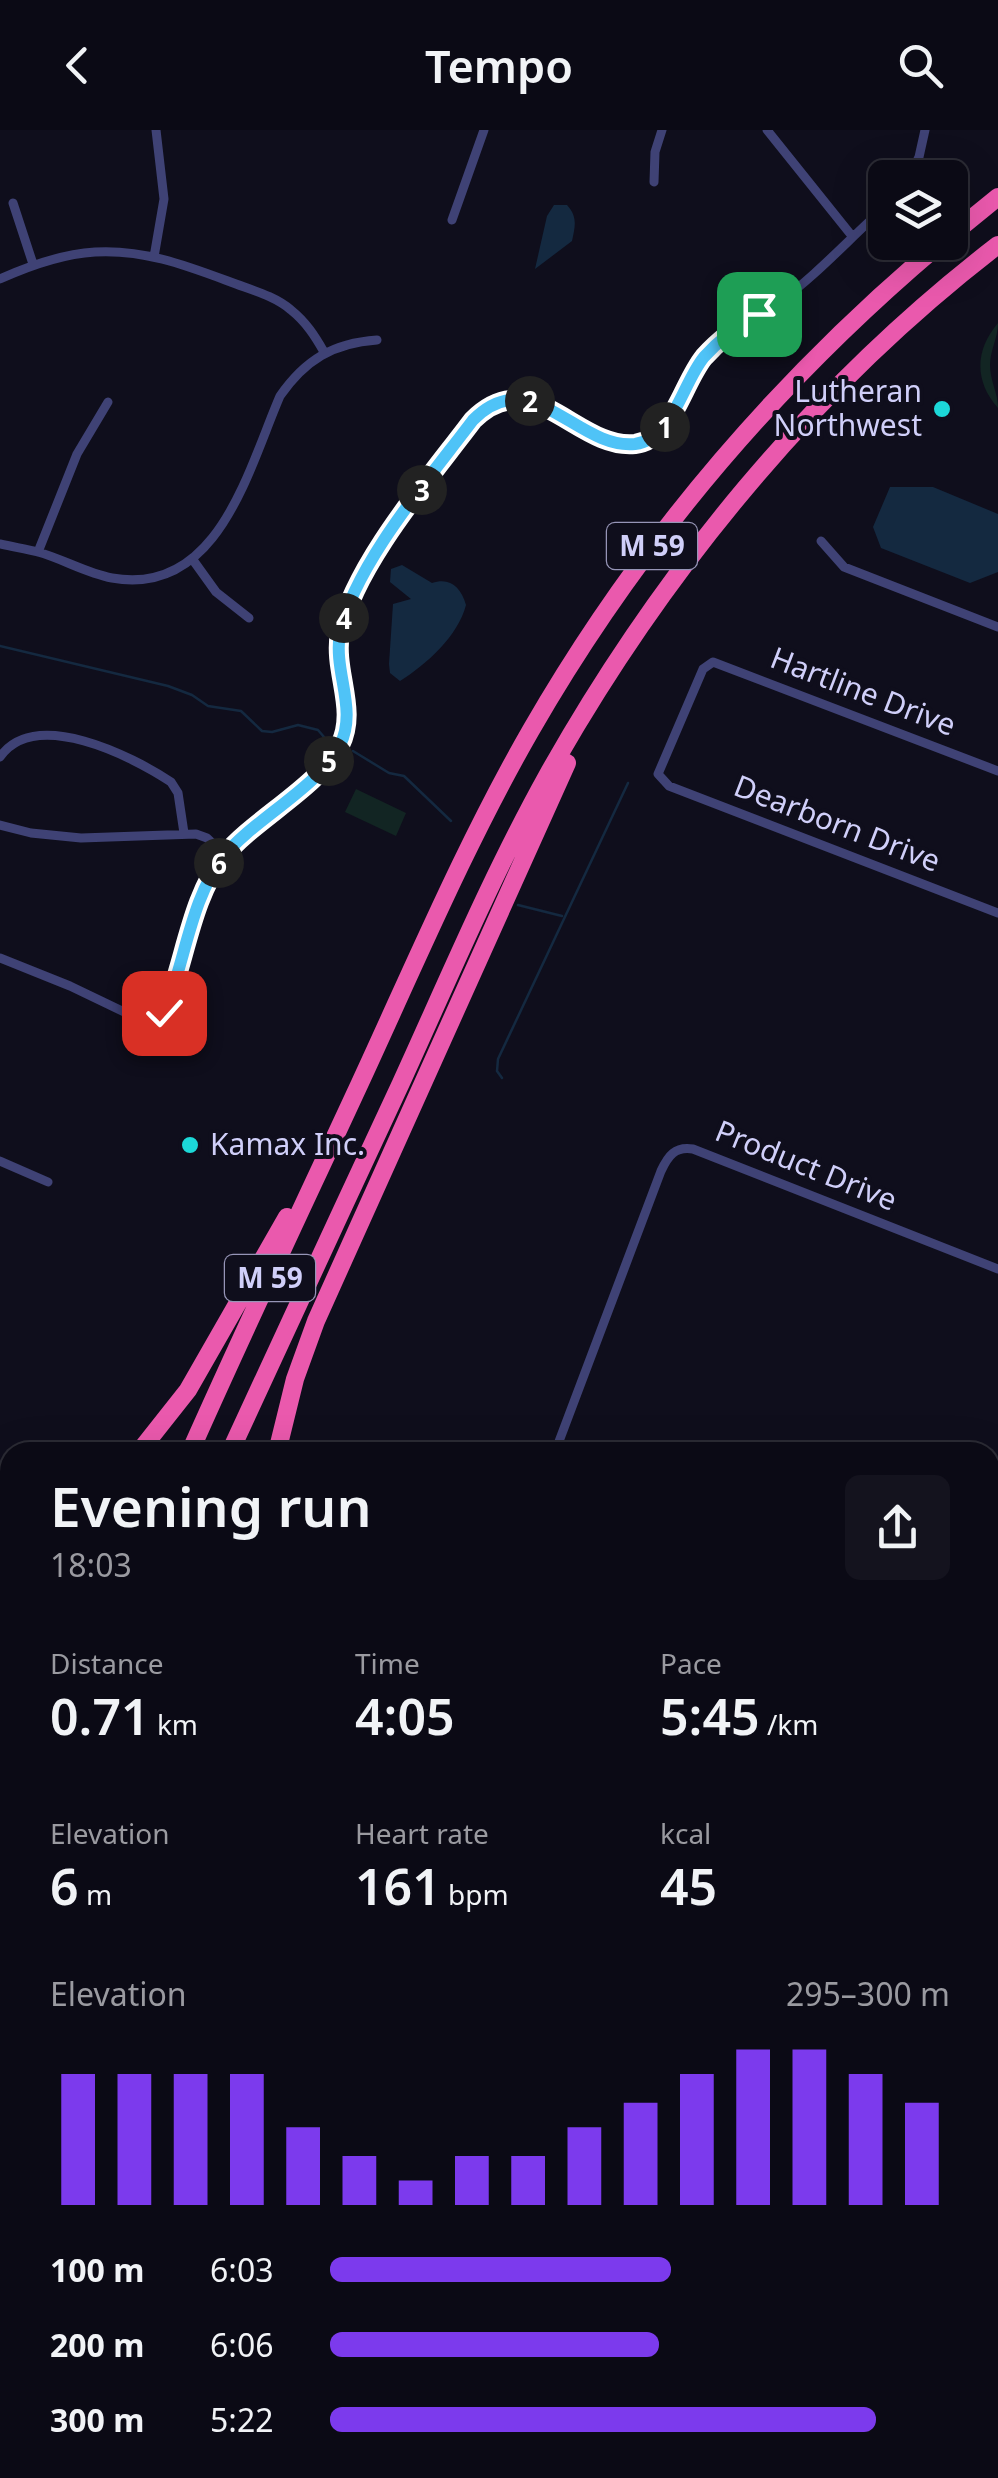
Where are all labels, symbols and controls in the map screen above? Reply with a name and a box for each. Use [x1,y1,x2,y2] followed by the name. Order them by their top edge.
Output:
[425,35,573,96] text: Tempo
[50,38,105,93] icon: back
[893,38,948,93] icon: search
[868,160,968,260] map controls
[868,160,968,260] button: layers
[717,272,802,357] pin
[732,287,787,342] icon: arrive
[774,370,922,445] place label: Lutheran Northwest
[505,376,555,426] pin: 2
[522,382,538,420] text: 2
[931,398,953,420] marker: Lutheran Northwest
[640,402,690,452] pin: 1
[657,408,673,446] text: 1
[397,465,447,515] pin: 3
[414,471,430,509] text: 3
[607,523,697,569] road number: M 59
[319,593,369,643] pin: 4
[336,599,352,637] text: 4
[765,636,962,745] street label: Hartline Drive
[304,736,354,786] pin: 5
[321,742,337,780] text: 5
[729,764,946,881] street label: Dearborn Drive
[194,838,244,888] pin: 6
[211,844,227,882] text: 6
[122,971,207,1056] pin
[137,986,192,1041] icon: check
[710,1110,903,1220] street label: Product Drive
[210,1123,365,1164] place label: Kamax Inc.
[179,1134,201,1156] marker: Kamax Inc.
[225,1255,315,1301] road number: M 59
[50,1468,371,1543] text: Evening run
[845,1475,950,1580] button: share
[50,1543,132,1586] text: 18:03
[50,1644,163,1682] text: Distance
[355,1644,420,1682] text: Time
[660,1644,722,1682] text: Pace
[50,1682,150,1750] text: 0.71
[355,1682,455,1750] text: 4:05
[660,1682,760,1750] text: 5:45
[150,1705,198,1743] text: km
[760,1705,818,1743] text: /km
[50,1814,170,1852] text: Elevation
[355,1814,489,1852] text: Heart rate
[660,1814,711,1852] text: kcal
[50,1852,79,1920] text: 6
[355,1852,441,1920] text: 161
[660,1852,717,1920] text: 45
[79,1875,112,1913] text: m
[441,1875,509,1913] text: bpm
[50,1972,187,2015] text: Elevation
[786,1972,950,2015] text: 295–300 m
[50,2248,144,2291] text: 100 m
[210,2248,274,2291] text: 6:03
[50,2323,144,2366] text: 200 m
[210,2323,274,2366] text: 6:06
[50,2398,144,2441] text: 300 m
[210,2398,274,2441] text: 5:22

